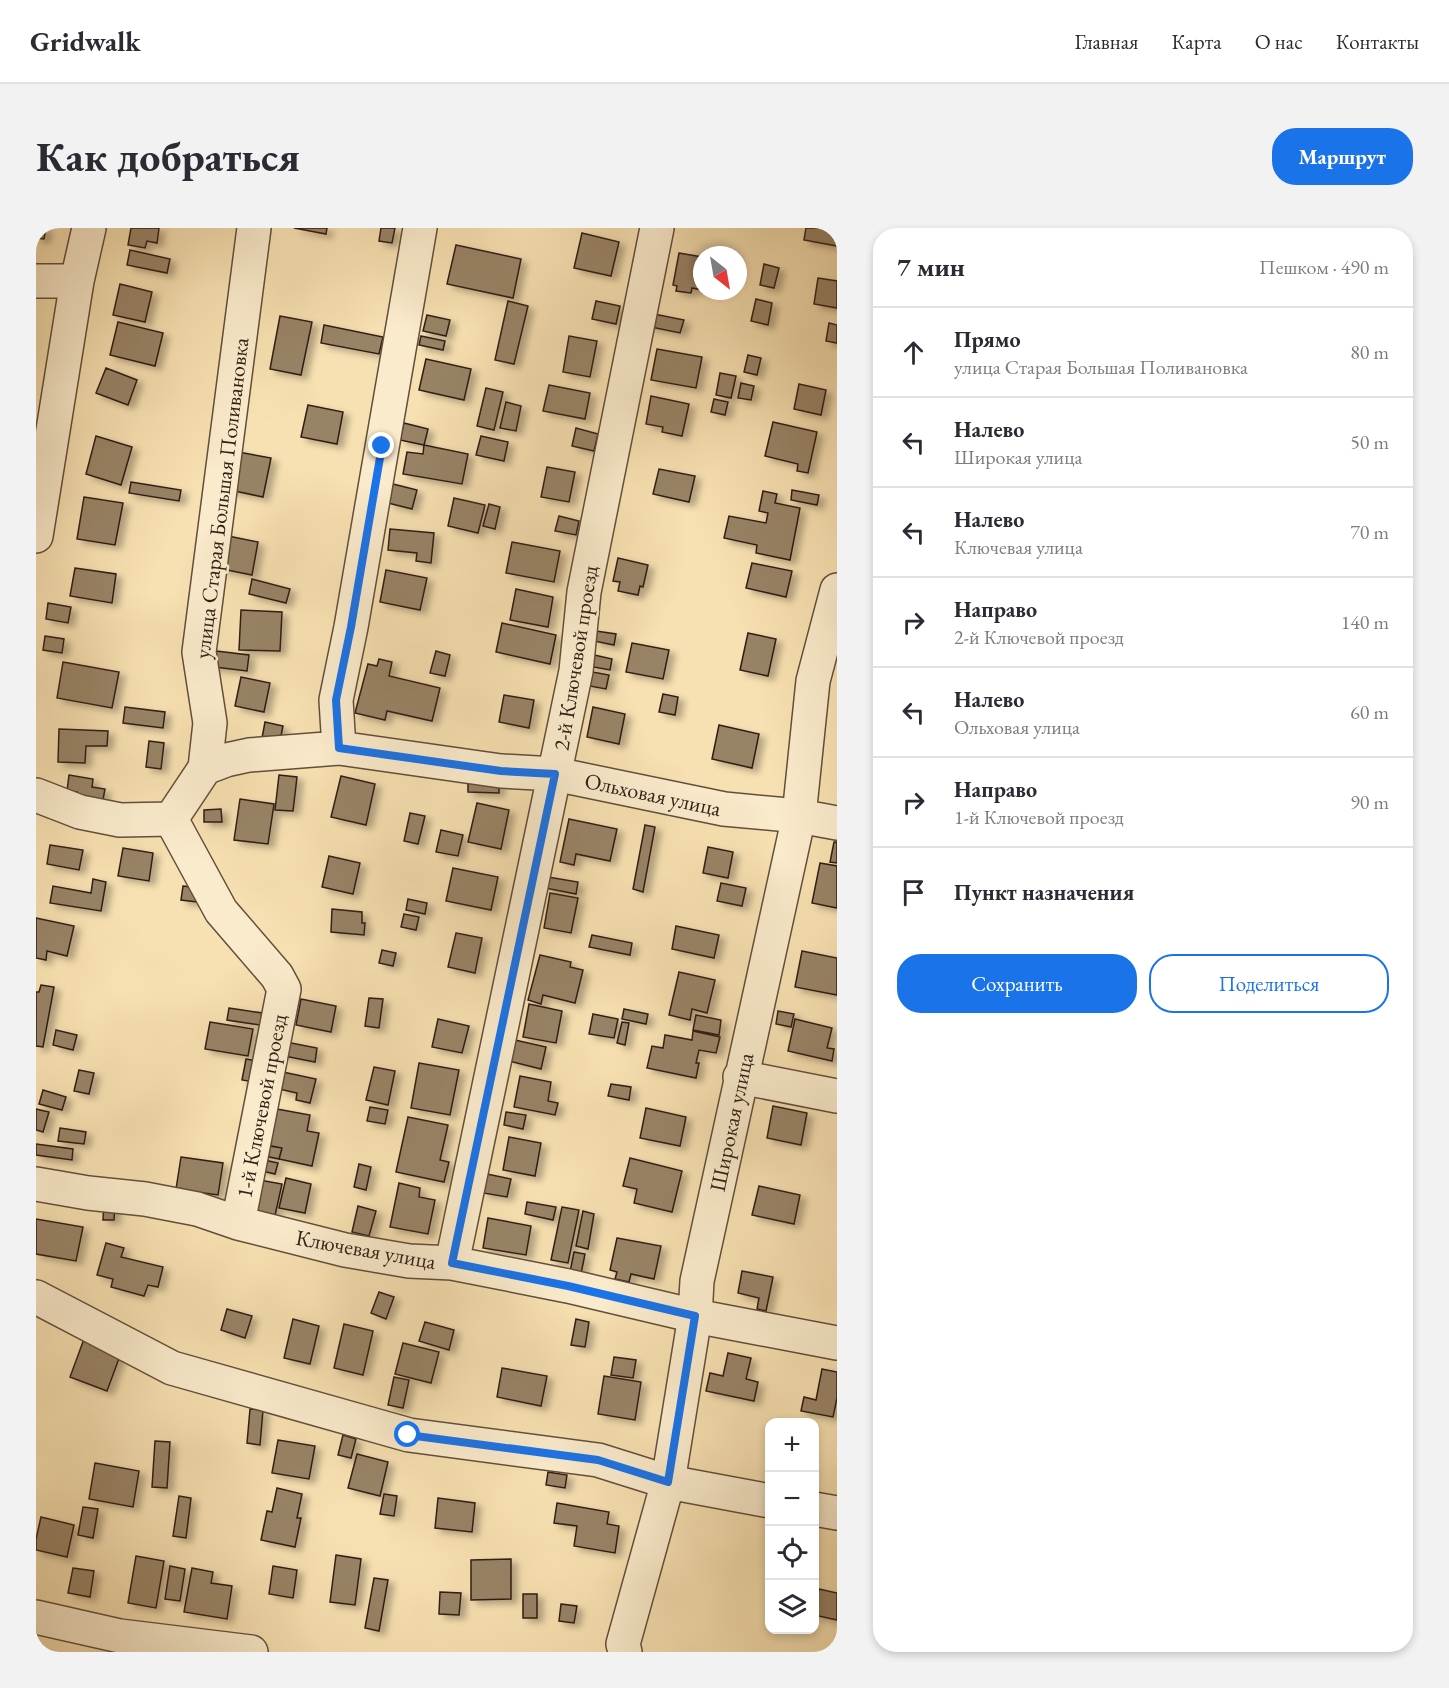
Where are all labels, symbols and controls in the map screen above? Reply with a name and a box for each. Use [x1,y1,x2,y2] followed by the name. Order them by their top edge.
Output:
[30,23,141,59] text: Gridwalk
[1074,28,1138,55] text: Главная
[1171,28,1222,55] text: Карта
[1255,28,1303,55] text: О нас
[1336,28,1419,55] text: Контакты
[1272,128,1413,185] button: Маршрут
[36,129,300,184] text: Как добраться
[693,246,747,300] north arrow
[897,250,965,284] text: 7 мин
[1259,254,1389,280] text: Пешком · 490 m
[954,325,1021,354] text: Прямо
[187,336,256,660] street label: улица Старая Большая Поливановка
[897,336,930,369] icon: ahead
[1350,339,1389,365] text: 80 m
[954,354,1248,380] text: улица Старая Большая Поливановка
[954,415,1024,444] text: Налево
[897,426,930,459] icon: left
[1350,429,1389,455] text: 50 m
[368,432,394,458] route end
[954,444,1082,470] text: Широкая улица
[954,505,1024,534] text: Налево
[897,516,930,549] icon: left
[1350,519,1389,545] text: 70 m
[954,534,1083,560] text: Ключевая улица
[547,563,604,753] street label: 2-й Ключевой проезд
[954,595,1037,624] text: Направо
[897,606,930,639] icon: right
[1341,609,1389,635] text: 140 m
[954,624,1124,650] text: 2-й Ключевой проезд
[954,685,1024,714] text: Налево
[897,696,930,729] icon: left
[1350,699,1389,725] text: 60 m
[954,714,1080,740] text: Ольховая улица
[582,766,724,823] street label: Ольховая улица
[954,775,1037,804] text: Направо
[897,786,930,819] icon: right
[1350,789,1389,815] text: 90 m
[954,804,1124,830] text: 1-й Ключевой проезд
[897,876,930,909] icon: arrive
[954,878,1134,907] text: Пункт назначения
[897,954,1137,1013] button: Сохранить
[1149,954,1389,1013] button: Поделиться
[229,1012,294,1201] street label: 1-й Ключевой проезд
[703,1050,760,1194] street label: Широкая улица
[294,1223,438,1276] street label: Ключевая улица
[765,1418,819,1634] map controls
[765,1418,819,1472] button: +
[394,1421,420,1447] route start
[765,1472,819,1526] button: −
[765,1526,819,1580] button: locate
[765,1580,819,1634] button: layers

